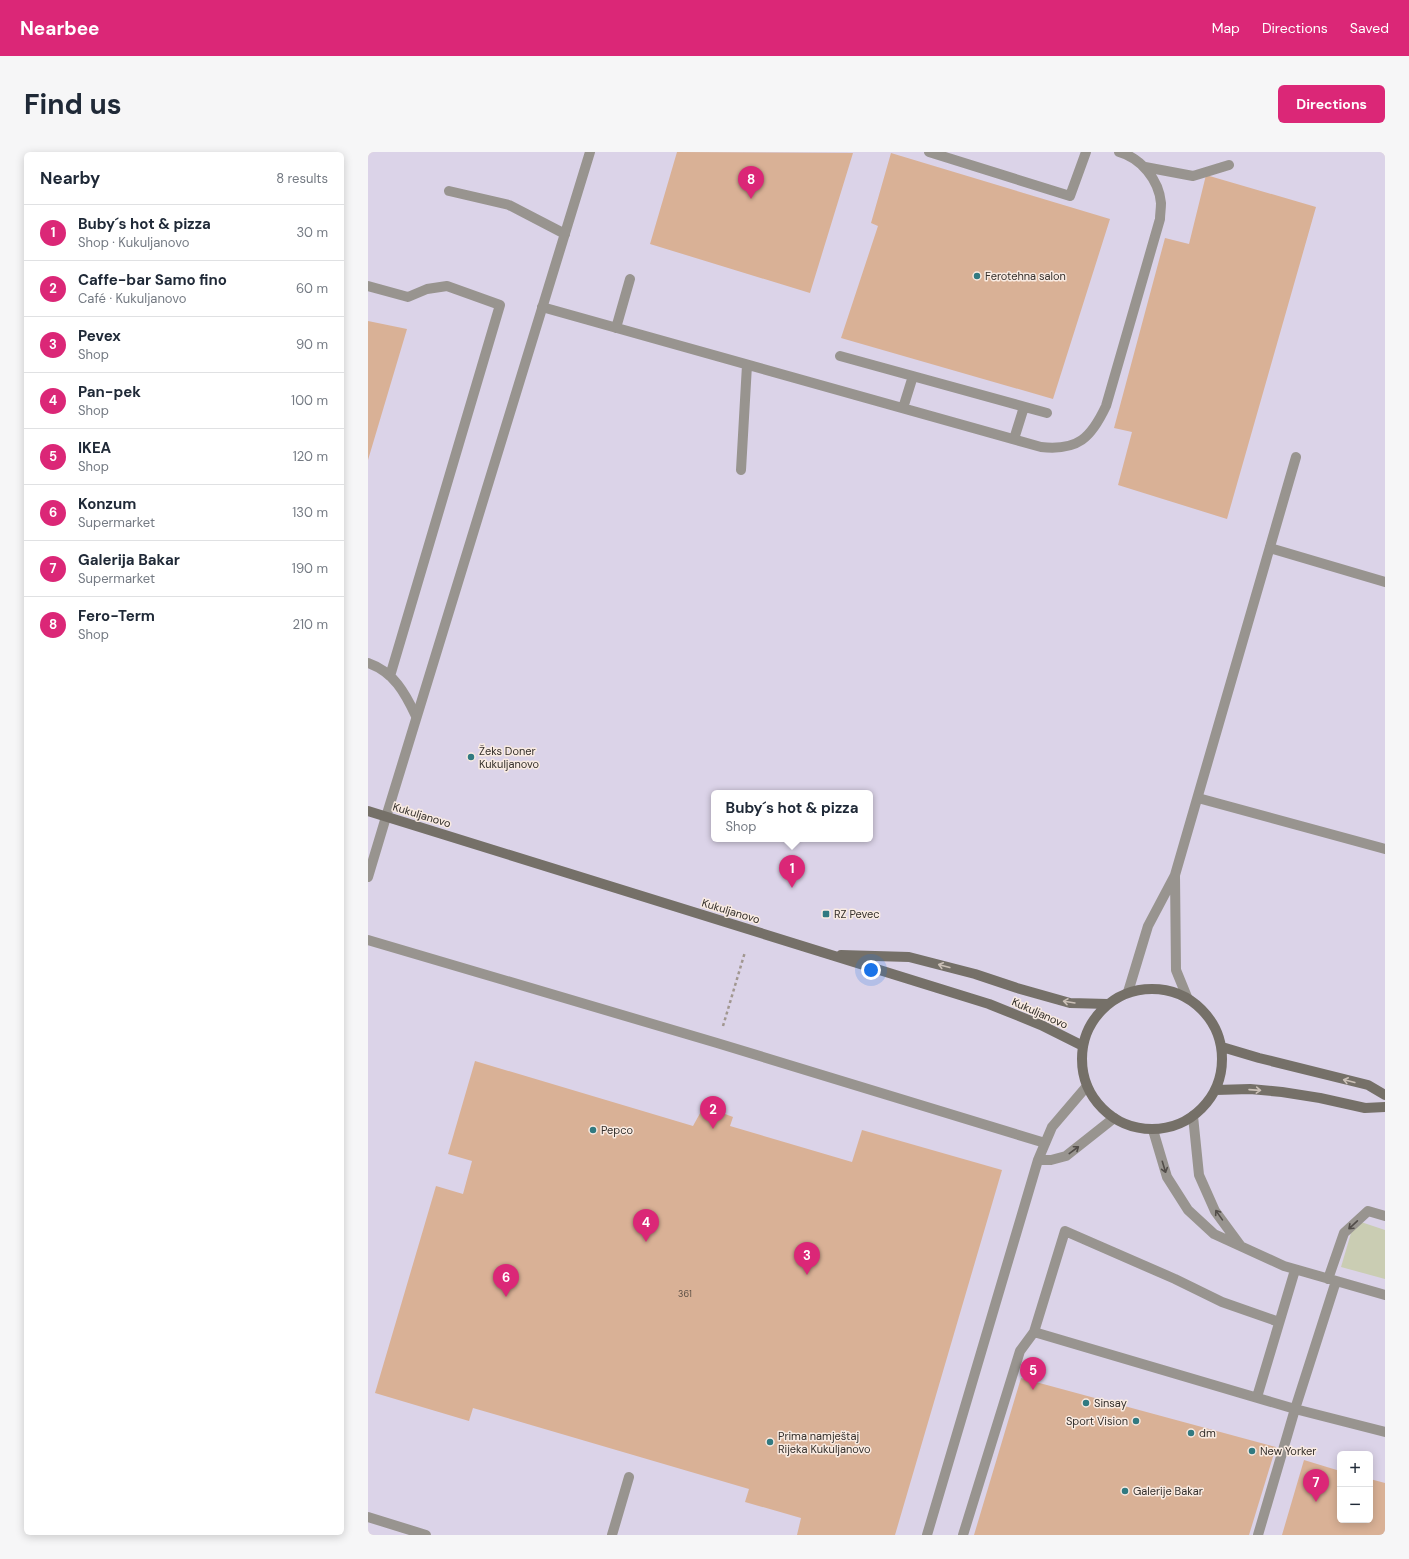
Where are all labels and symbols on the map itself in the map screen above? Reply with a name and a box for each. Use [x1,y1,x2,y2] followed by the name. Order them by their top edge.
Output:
[738,166,764,199] pin: 8
[985,269,1066,283] place label: Ferotehna salon
[972,271,982,281] marker: Ferotehna salon
[479,744,539,771] place label: Žeks Doner Kukuljanovo
[466,752,476,762] marker: Žeks Doner Kukuljanovo
[391,800,453,830] street label: Kukuljanovo
[779,855,805,888] pin: 1
[700,896,762,926] street label: Kukuljanovo
[834,907,880,921] place label: RZ Pevec
[821,909,831,919] marker: RZ Pevec
[861,960,881,980] your location
[938,962,951,969] one-way arrow
[1010,994,1070,1032] street label: Kukuljanovo
[1063,998,1076,1006] one-way arrow
[1343,1076,1356,1084] one-way arrow
[1248,1086,1261,1093] one-way arrow
[700,1096,726,1129] pin: 2
[601,1123,633,1137] place label: Pepco
[588,1125,598,1135] marker: Pepco
[1069,1146,1080,1154] one-way arrow
[1161,1160,1168,1173] one-way arrow
[633,1209,659,1242] pin: 4
[1215,1210,1223,1221] one-way arrow
[1348,1220,1358,1229] one-way arrow
[794,1242,820,1275] pin: 3
[493,1264,519,1297] pin: 6
[678,1288,692,1300] house number: 361
[1020,1357,1046,1390] pin: 5
[1094,1396,1127,1410] place label: Sinsay
[1081,1398,1091,1408] marker: Sinsay
[1066,1414,1128,1428] place label: Sport Vision
[1131,1416,1141,1426] marker: Sport Vision
[1199,1426,1216,1440] place label: dm
[1186,1428,1196,1438] marker: dm
[778,1429,871,1456] place label: Prima namještaj Rijeka Kukuljanovo
[765,1437,775,1447] marker: Prima namještaj Rijeka Kukuljanovo
[1260,1444,1316,1458] place label: New Yorker
[1247,1446,1257,1456] marker: New Yorker
[1303,1469,1329,1502] pin: 7
[1133,1484,1203,1498] place label: Galerije Bakar
[1120,1486,1130,1496] marker: Galerije Bakar

